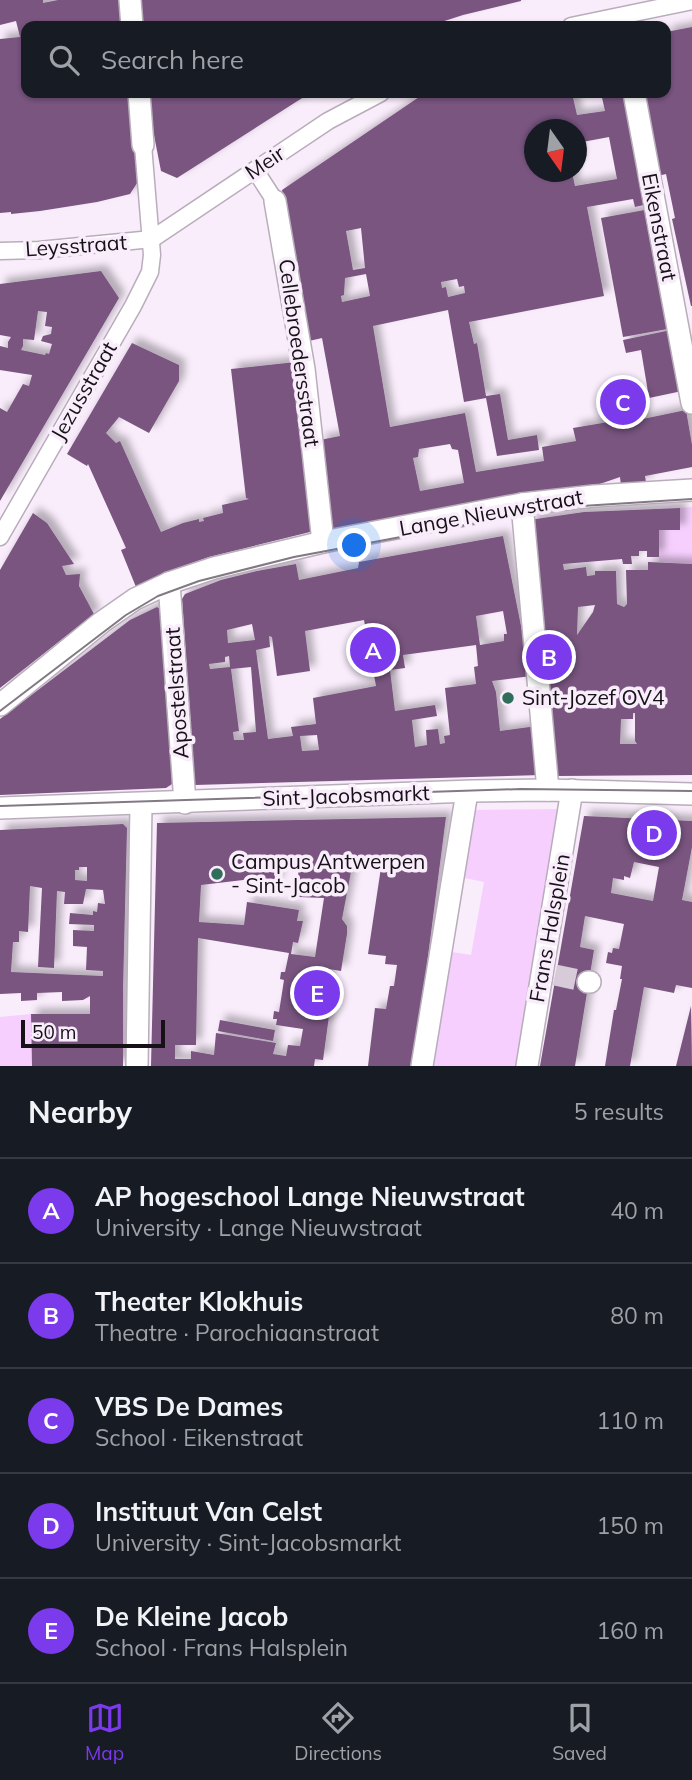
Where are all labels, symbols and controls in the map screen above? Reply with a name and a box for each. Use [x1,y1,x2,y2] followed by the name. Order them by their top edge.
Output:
[21,21,671,98] search box
[45,41,83,79] icon: search
[101,43,244,76] text: Search here
[524,119,587,182] north arrow
[240,139,289,185] street label: Meir
[637,171,683,283] street label: Eikenstraat
[24,228,128,262] street label: Leysstraat
[274,257,326,449] street label: Cellebroedersstraat
[45,337,122,444] street label: Jezusstraat
[600,376,646,428] pin: C
[397,483,585,541] street label: Lange Nieuwstraat
[337,528,371,562] your location
[350,624,396,676] pin: A
[158,626,194,760] street label: Apostelstraat
[526,631,572,683] pin: B
[522,684,665,710] place label: Sint-Jozef OV4
[500,690,516,706] marker: Sint-Jozef OV4
[262,779,430,811] street label: Sint-Jacobsmarkt
[631,807,677,859] pin: D
[231,848,425,898] place label: Campus Antwerpen - Sint-Jacob
[523,852,575,1004] street label: Frans Halsplein
[209,866,225,882] marker: Campus Antwerpen - Sint-Jacob
[294,967,340,1019] pin: E
[21,1017,164,1049] scale bar
[32,1020,76,1044] text: 50 m
[28,1093,132,1131] text: Nearby
[574,1097,664,1126] text: 5 results
[95,1180,525,1213] text: AP hogeschool Lange Nieuwstraat
[42,1196,60,1225] text: A
[610,1196,664,1225] text: 40 m
[95,1213,422,1242] text: University · Lange Nieuwstraat
[95,1285,303,1318] text: Theater Klokhuis
[43,1301,59,1330] text: B
[610,1301,664,1330] text: 80 m
[95,1318,379,1347] text: Theatre · Parochiaanstraat
[95,1390,283,1423] text: VBS De Dames
[43,1406,59,1435] text: C
[596,1406,664,1435] text: 110 m
[95,1423,303,1452] text: School · Eikenstraat
[95,1495,322,1528] text: Instituut Van Celst
[42,1511,60,1540] text: D
[596,1511,664,1540] text: 150 m
[95,1528,401,1557] text: University · Sint-Jacobsmarkt
[95,1600,288,1633] text: De Kleine Jacob
[44,1616,58,1645] text: E
[596,1616,664,1645] text: 160 m
[95,1633,348,1662] text: School · Frans Halsplein
[85,1699,124,1765] tab: Map
[294,1699,382,1765] tab: Directions
[552,1699,607,1765] tab: Saved

